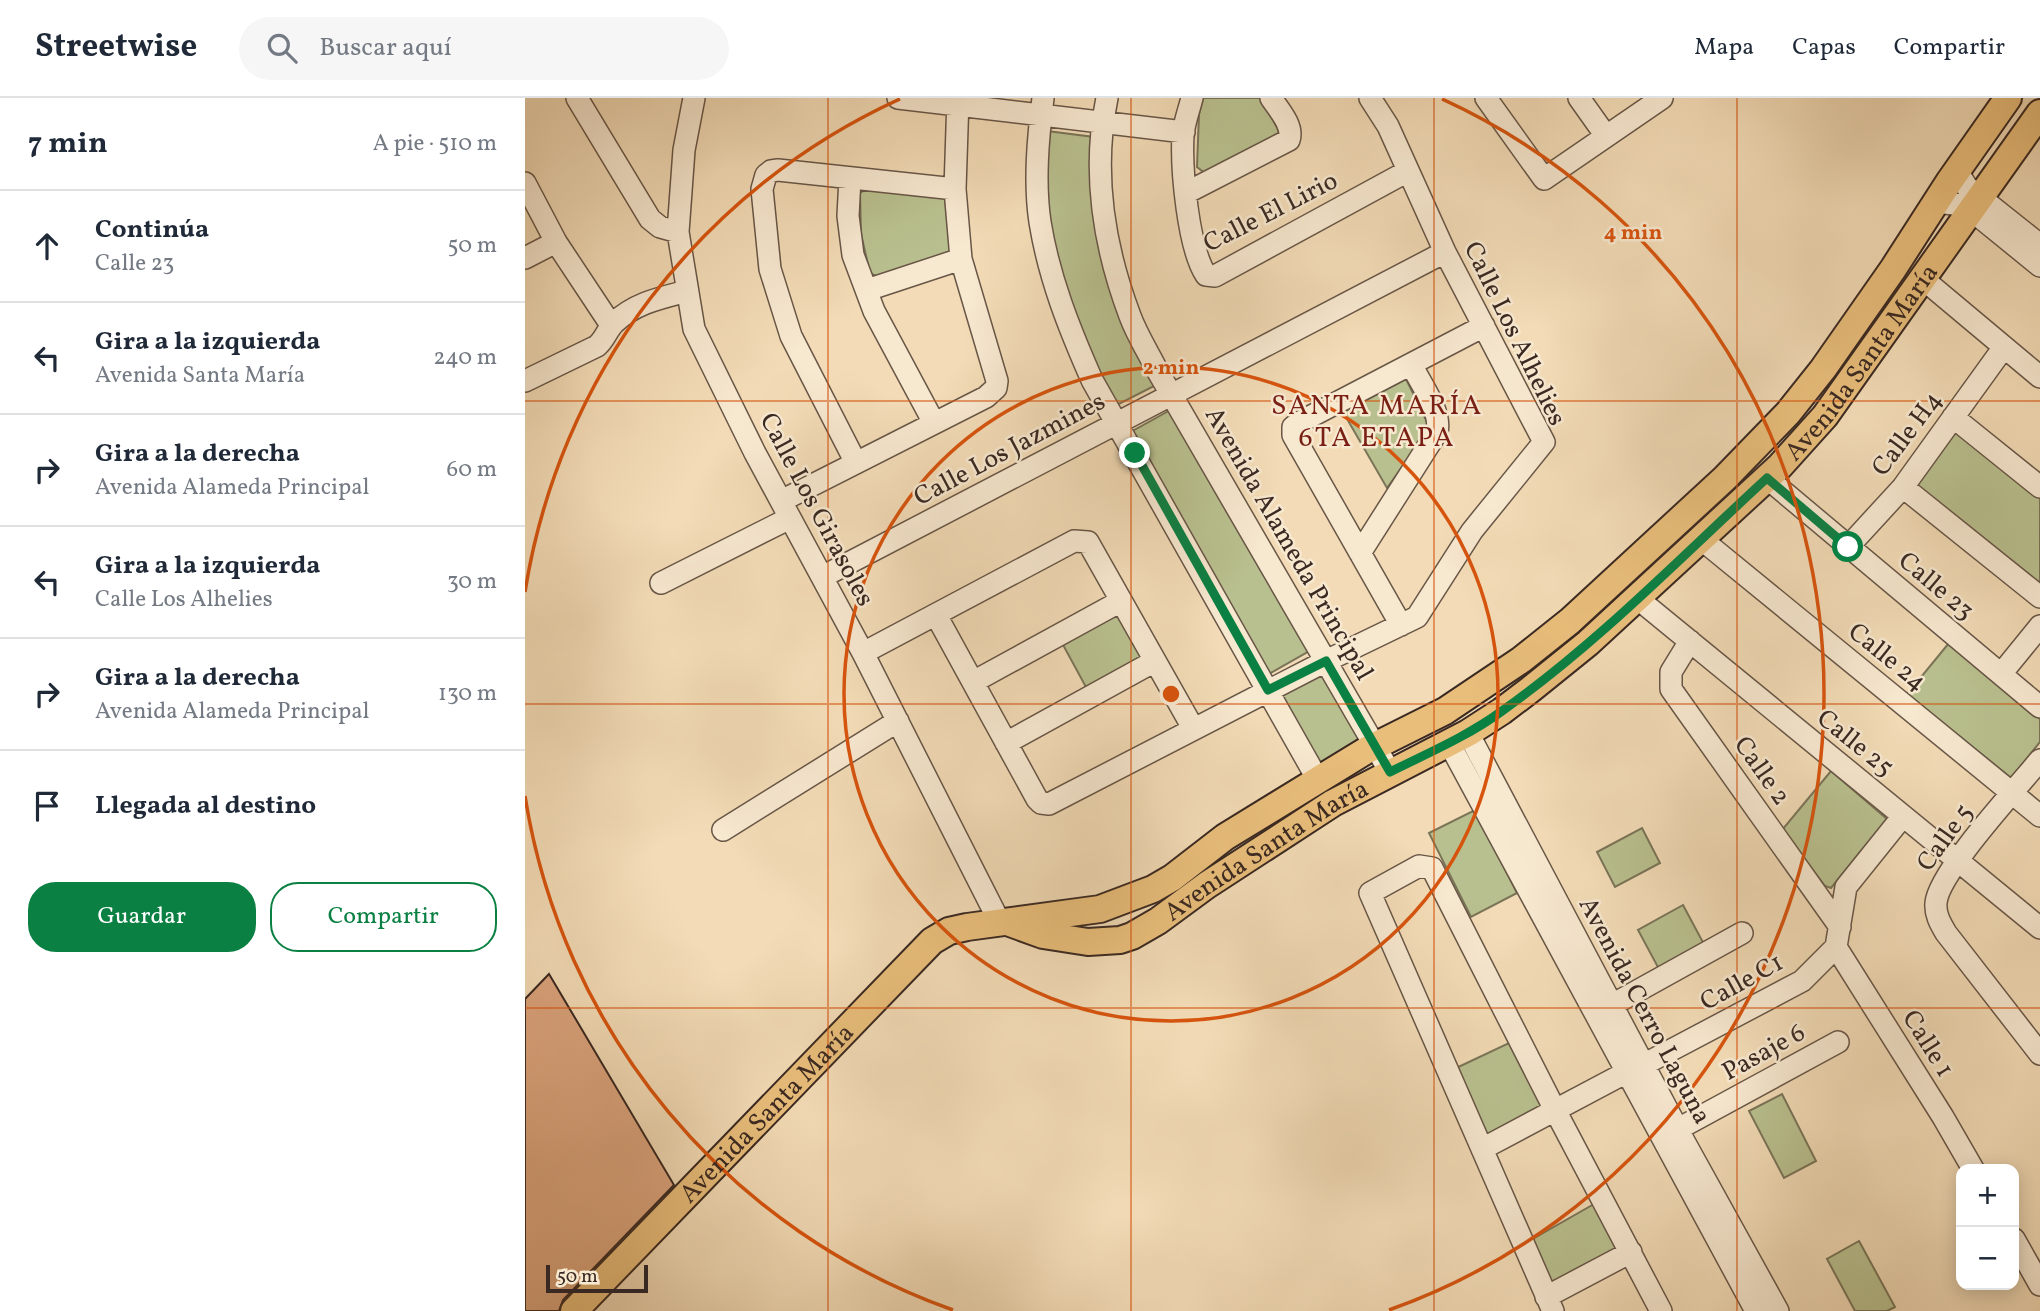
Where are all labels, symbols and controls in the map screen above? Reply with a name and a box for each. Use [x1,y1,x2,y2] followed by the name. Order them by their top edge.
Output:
[239,17,729,80] search box
[35,25,197,71] text: Streetwise
[263,29,301,67] icon: search
[319,30,452,66] text: Buscar aquí
[1694,31,1754,65] text: Mapa
[1792,31,1856,65] text: Capas
[1894,31,2005,65] text: Compartir
[28,123,108,165] text: 7 min
[373,128,497,160] text: A pie · 510 m
[1197,163,1344,262] street label: Calle El Lirio
[95,212,209,248] text: Continúa
[1604,219,1662,248] text: 4 min
[28,227,66,265] icon: ahead
[448,230,497,262] text: 50 m
[1454,236,1574,432] street label: Calle Los Alhelies
[95,248,174,280] text: Calle 23
[1777,257,1948,470] street label: Avenida Santa María
[95,324,320,360] text: Gira a la izquierda
[28,339,66,377] icon: left
[433,342,497,374] text: 240 m
[1143,354,1199,383] text: 2 min
[95,360,305,392] text: Avenida Santa María
[908,384,1112,515] street label: Calle Los Jazmines
[1864,384,1951,484] street label: Calle H4
[1271,387,1483,458] district label: SANTA MARÍA 6TA ETAPA
[1195,401,1381,687] street label: Avenida Alameda Principal
[750,407,882,613] street label: Calle Los Girasoles
[95,436,300,472] text: Gira a la derecha
[1119,437,1150,468] route end
[28,451,66,489] icon: right
[447,454,497,486] text: 60 m
[95,472,369,504] text: Avenida Alameda Principal
[1832,531,1863,562] route start
[1890,544,1982,629] street label: Calle 23
[95,548,320,584] text: Gira a la izquierda
[28,563,66,601] icon: left
[447,566,497,598] text: 30 m
[95,584,273,616] text: Calle Los Alhelies
[1840,615,1934,700] street label: Calle 24
[95,660,300,696] text: Gira a la derecha
[28,675,66,713] icon: right
[438,678,497,710] text: 130 m
[1159,682,1183,706] centre of rings
[95,696,369,728] text: Avenida Alameda Principal
[1809,701,1901,786] street label: Calle 25
[1725,729,1798,813] street label: Calle 2
[1157,772,1375,931] street label: Avenida Santa María
[28,787,66,825] icon: arrive
[95,788,316,824] text: Llegada al destino
[1909,797,1982,879] street label: Calle 5
[28,882,256,952] button: Guardar
[270,882,497,952] button: Compartir
[1569,891,1719,1131] street label: Avenida Cerro Laguna
[1694,945,1790,1020] street label: Calle C1
[1893,1004,1962,1085] street label: Calle 1
[1716,1015,1812,1090] street label: Pasaje 6
[672,1016,863,1212] street label: Avenida Santa María
[1956,1164,2019,1290] map controls
[1956,1164,2019,1227] button: +
[1956,1227,2019,1290] button: −
[546,1262,647,1294] scale bar
[557,1264,598,1290] text: 50 m

